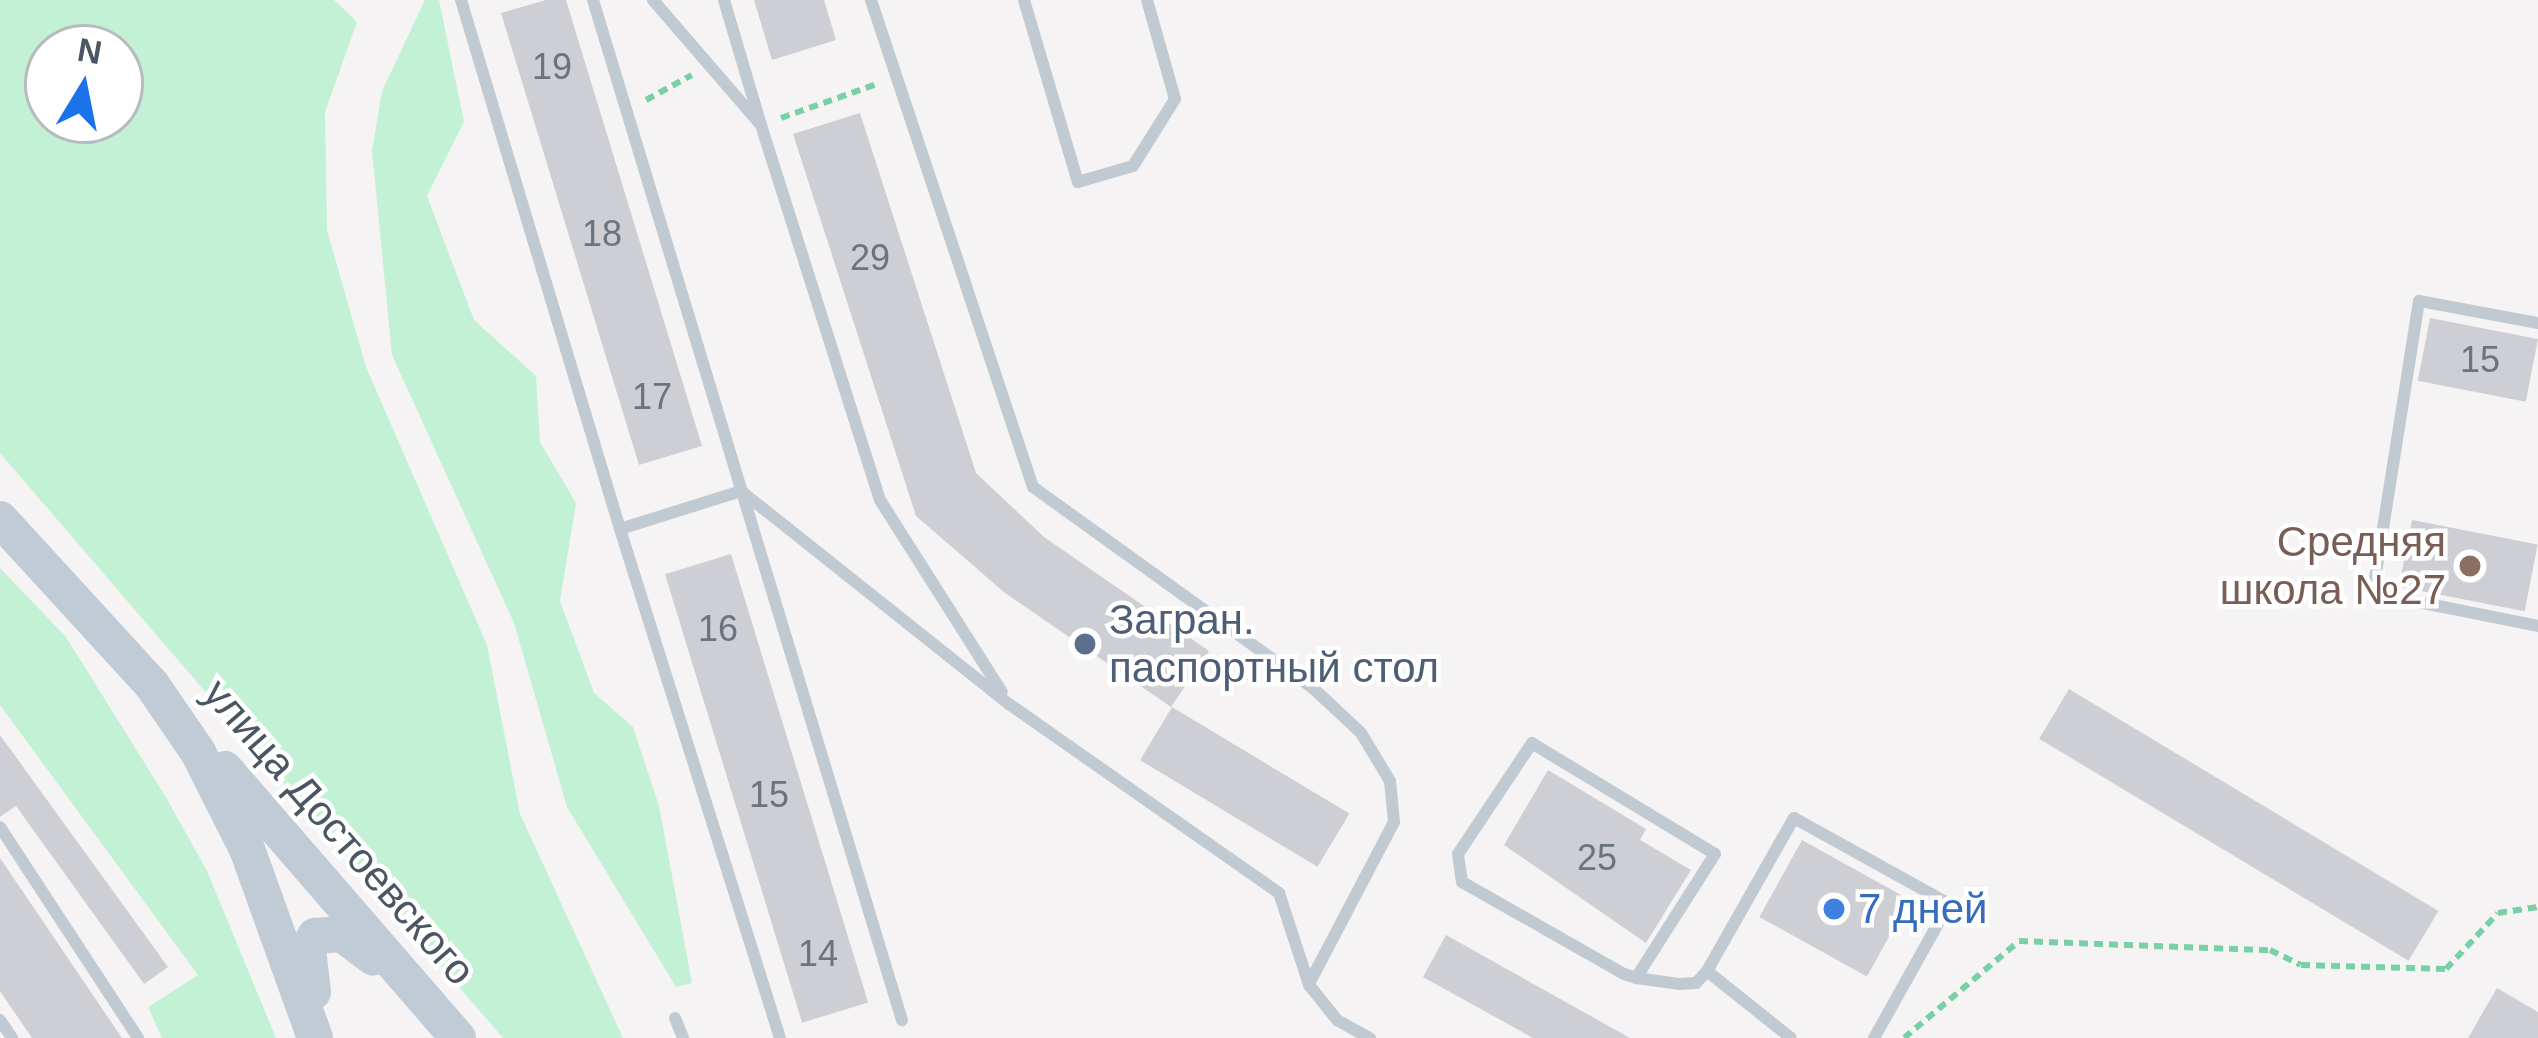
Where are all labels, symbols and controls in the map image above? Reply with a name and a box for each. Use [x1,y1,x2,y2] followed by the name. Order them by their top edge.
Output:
[24,24,144,144] north arrow
[75,31,105,71] text: N
[532,45,572,89] house number: 19
[582,212,622,256] house number: 18
[850,236,890,280] house number: 29
[2460,338,2500,382] house number: 15
[632,375,672,419] house number: 17
[2220,517,2446,616] place label: Средняя школа №27
[2457,553,2483,579] marker: Средняя школа №27
[1109,595,1439,694] place label: Загран. паспортный стол
[698,607,738,651] house number: 16
[1072,631,1098,657] marker: Загран. паспортный стол
[192,669,486,995] street label: улица Достоевского
[749,773,789,817] house number: 15
[1577,836,1617,880] house number: 25
[1858,884,1988,934] place label: 7 дней
[1821,896,1847,922] marker: 7 дней
[798,932,838,976] house number: 14

